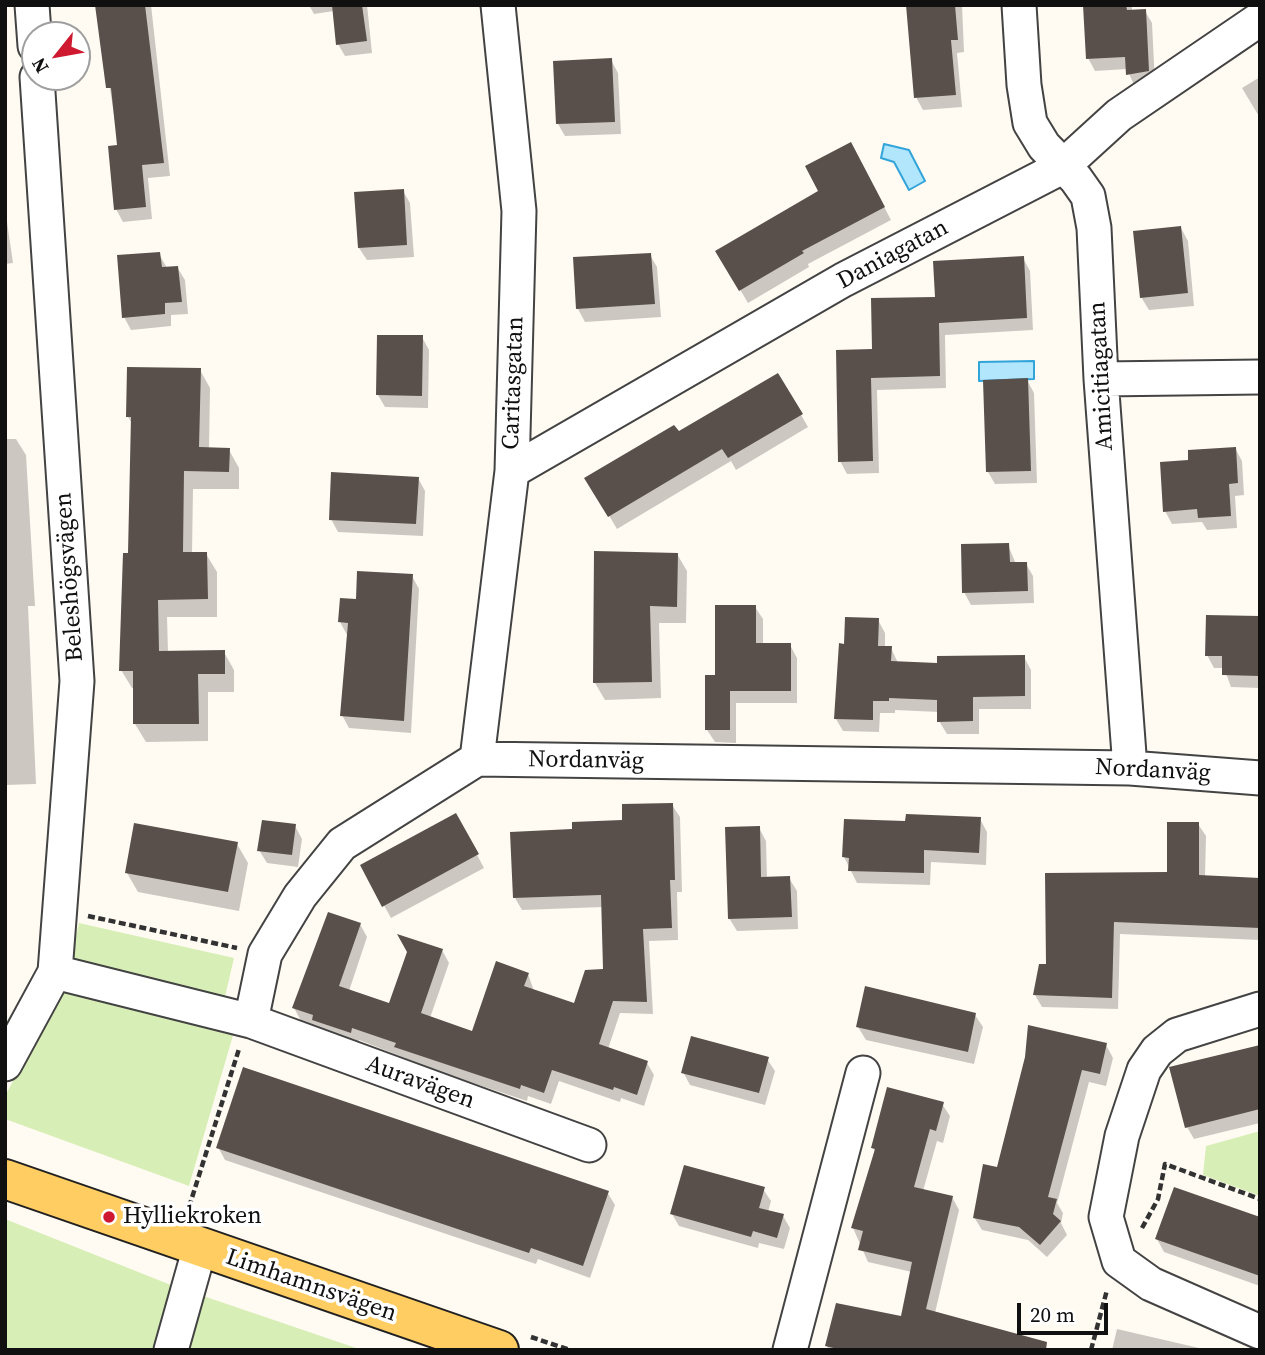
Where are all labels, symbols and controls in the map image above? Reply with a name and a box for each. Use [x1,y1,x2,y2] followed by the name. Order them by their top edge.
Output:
[21,21,91,91] north arrow
[25,53,54,78] text: N
[833,214,953,296] street label: Daniagatan
[1084,301,1120,451] street label: Amicitiagatan
[497,316,531,450] street label: Caritasgatan
[50,491,90,663] street label: Beleshögsvägen
[528,746,644,776] street label: Nordanväg
[1094,754,1212,788] street label: Nordanväg
[362,1050,478,1116] street label: Auravägen
[123,1203,262,1231] place label: Hylliekroken
[101,1209,117,1225] marker: Hylliekroken
[222,1243,400,1329] street label: Limhamnsvägen
[1020,1288,1111,1332] scale bar
[1030,1300,1075,1329] text: 20 m

